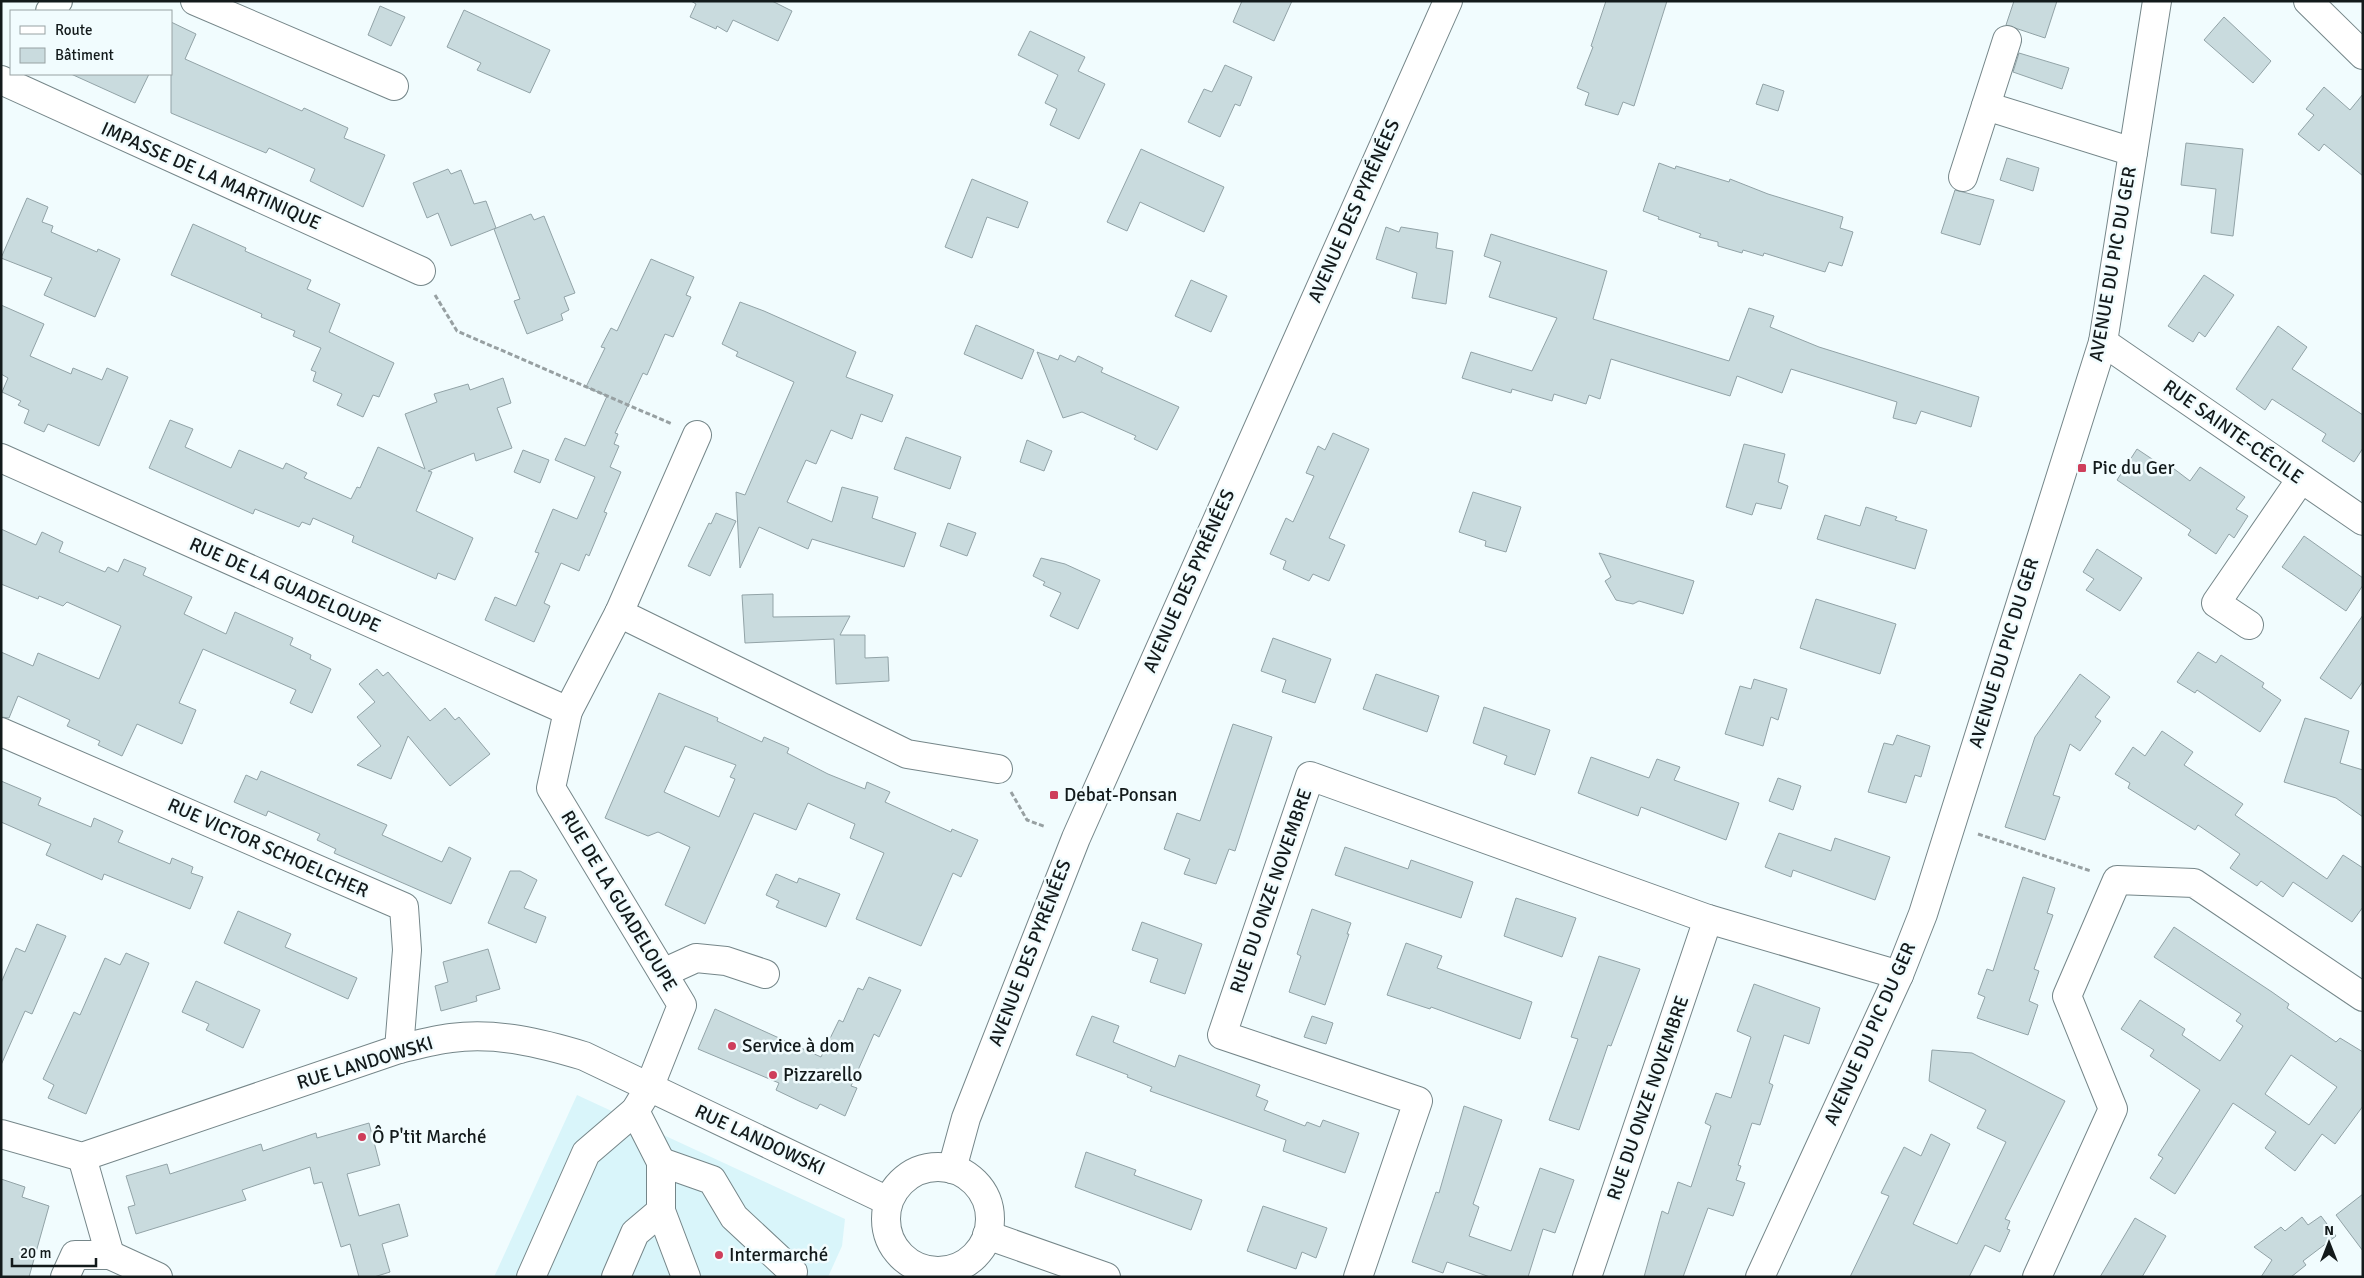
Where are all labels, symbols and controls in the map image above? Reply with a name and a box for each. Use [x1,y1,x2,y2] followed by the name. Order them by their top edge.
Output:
[10,10,172,75] legend
[55,21,92,39] text: Route
[55,46,114,64] text: Bâtiment
[1303,116,1405,306] street label: AVENUE DES PYRÉNÉES
[97,117,325,235] street label: IMPASSE DE LA MARTINIQUE
[2084,165,2142,363] street label: AVENUE DU PIC DU GER
[2158,375,2308,489] street label: RUE SAINTE-CÉCILE
[2092,456,2174,480] place label: Pic du Ger
[2076,462,2088,474] marker: Pic du Ger
[1138,486,1240,676] street label: AVENUE DES PYRÉNÉES
[186,532,384,638] street label: RUE DE LA GUADELOUPE
[1964,555,2044,751] street label: AVENUE DU PIC DU GER
[1064,783,1177,807] place label: Debat-Ponsan
[1225,786,1317,996] street label: RUE DU ONZE NOVEMBRE
[1048,789,1060,801] marker: Debat-Ponsan
[164,793,372,903] street label: RUE VICTOR SCHOELCHER
[555,806,683,996] street label: RUE DE LA GUADELOUPE
[983,856,1077,1050] street label: AVENUE DES PYRÉNÉES
[1819,939,1921,1129] street label: AVENUE DU PIC DU GER
[1602,993,1694,1203] street label: RUE DU ONZE NOVEMBRE
[294,1031,436,1095] street label: RUE LANDOWSKI
[742,1034,855,1058] place label: Service à dom
[726,1040,738,1052] marker: Service à dom
[783,1063,862,1087] place label: Pizzarello
[767,1069,779,1081] marker: Pizzarello
[691,1099,829,1181] street label: RUE LANDOWSKI
[372,1125,486,1149] place label: Ô P'tit Marché
[356,1131,368,1143] marker: Ô P'tit Marché
[2304,1218,2354,1268] north arrow
[2324,1222,2334,1239] text: N
[12,1236,96,1268] scale bar
[729,1243,828,1267] place label: Intermarché
[20,1244,51,1262] text: 20 m
[713,1249,725,1261] marker: Intermarché

